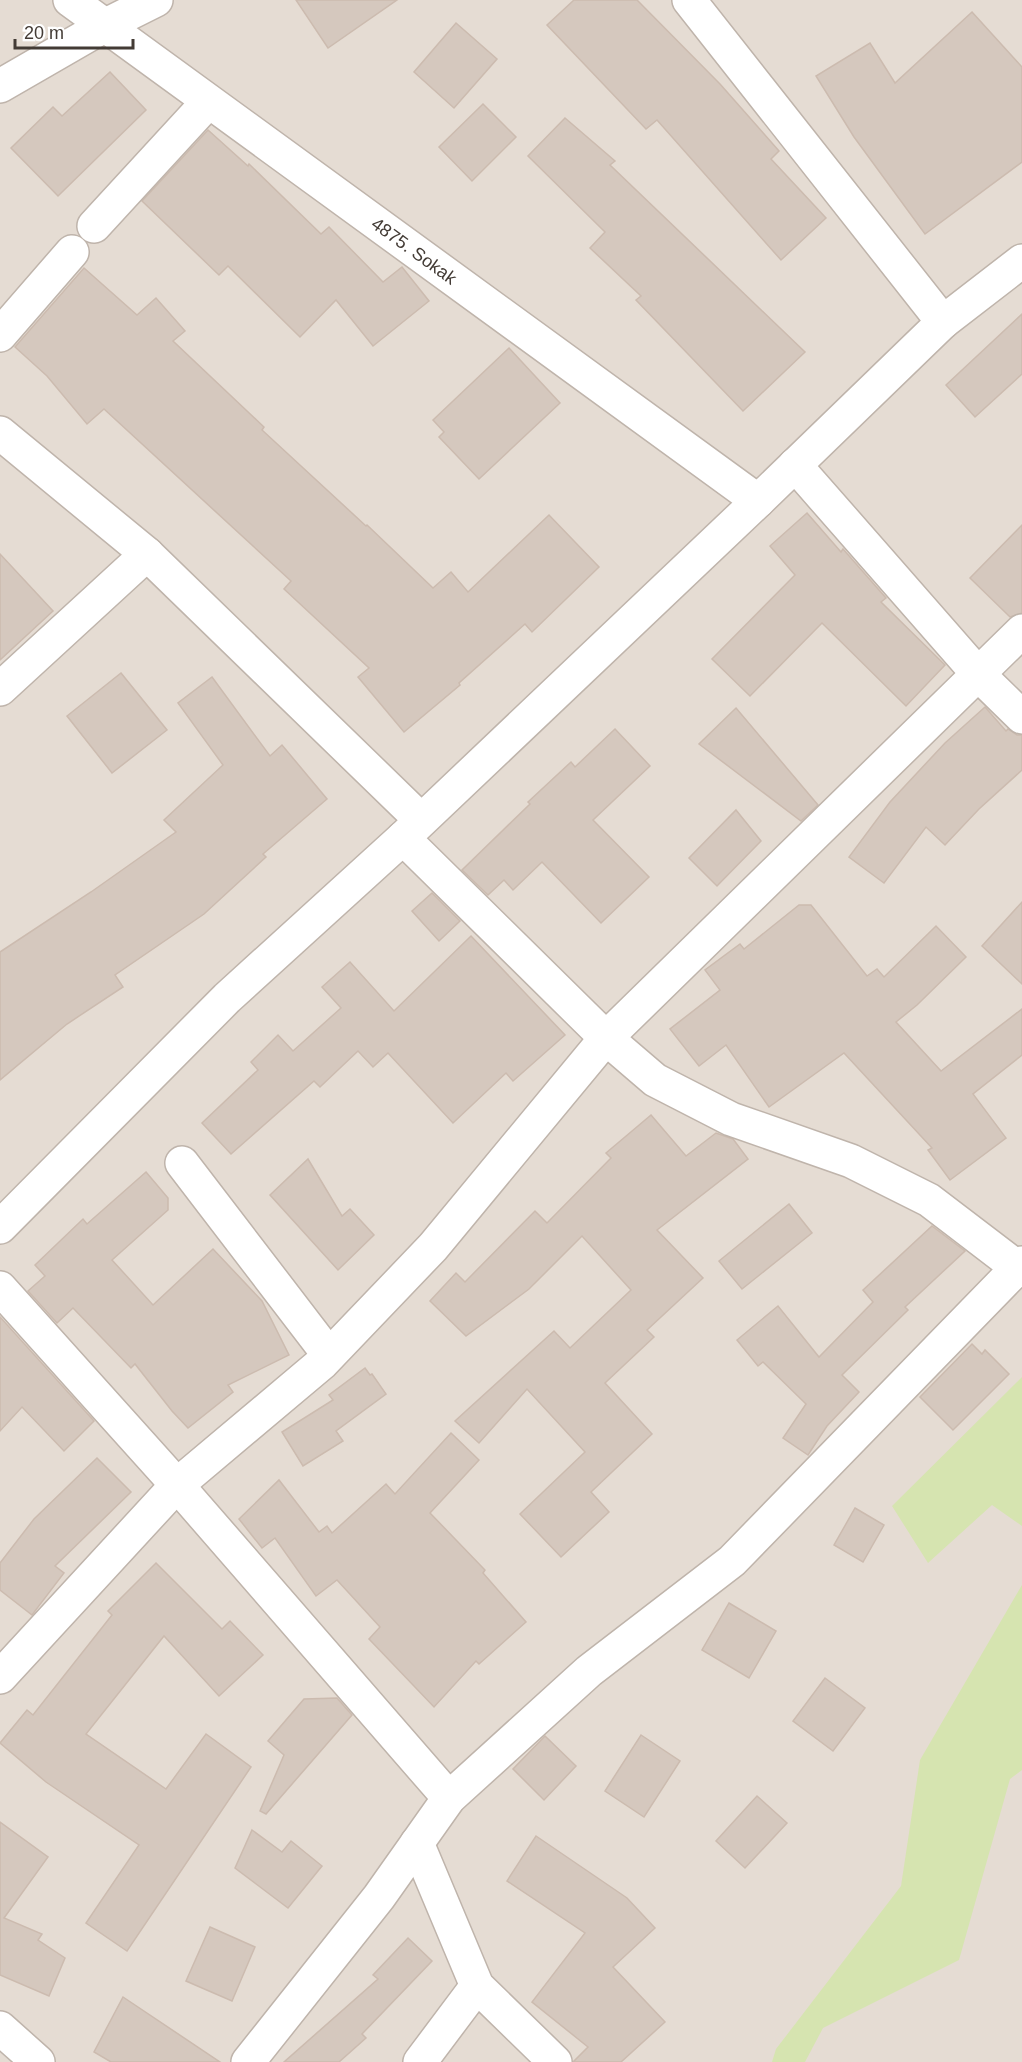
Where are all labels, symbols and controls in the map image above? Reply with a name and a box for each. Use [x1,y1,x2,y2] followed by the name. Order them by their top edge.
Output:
[15,12,134,50] scale bar
[24,23,64,43] text: 20 m
[368,213,461,289] street label: 4875. Sokak

